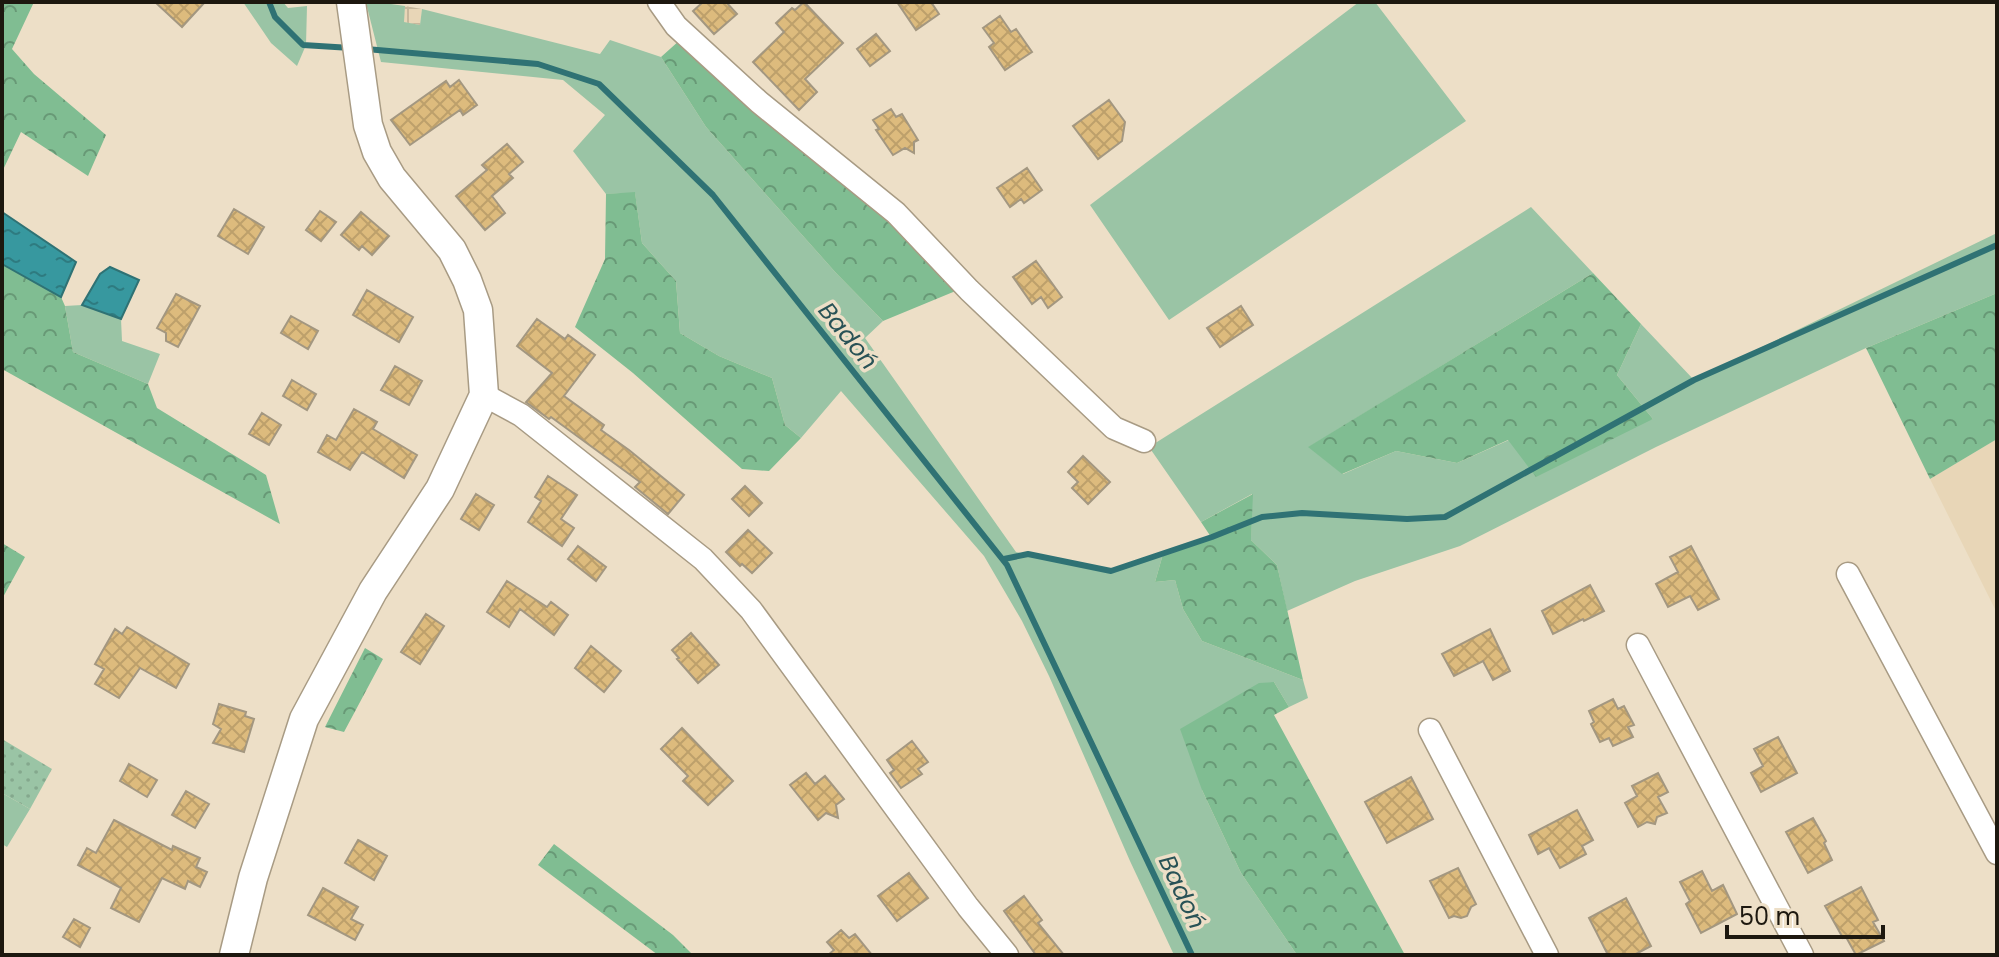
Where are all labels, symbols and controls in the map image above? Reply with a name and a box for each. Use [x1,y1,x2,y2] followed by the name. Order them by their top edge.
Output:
[811,295,886,376] water label: Badoń
[1151,850,1214,934] water label: Badoń
[1727,889,1883,939] scale bar
[1739,900,1800,933] text: 50 m

